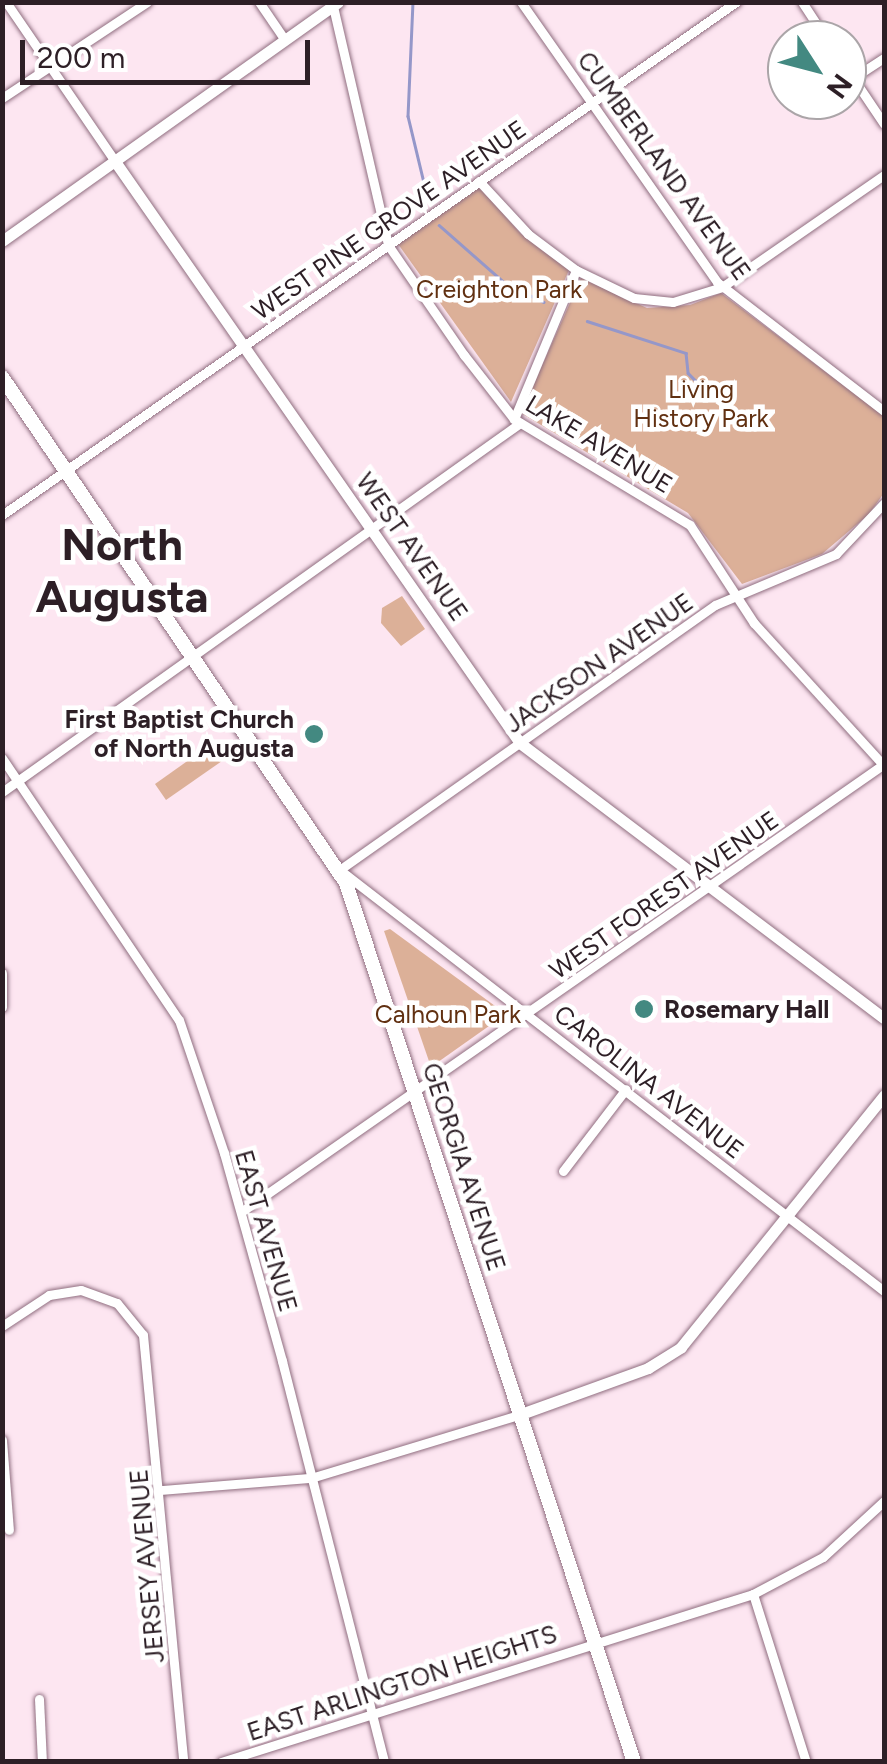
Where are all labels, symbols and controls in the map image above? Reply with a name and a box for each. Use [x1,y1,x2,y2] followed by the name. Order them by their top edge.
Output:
[25,20,315,82] scale bar
[767,20,867,120] north arrow
[37,39,125,76] text: 200 m
[571,46,757,286] street label: CUMBERLAND AVENUE
[820,68,860,105] text: N
[246,114,532,326] street label: WEST PINE GROVE AVENUE
[416,274,582,304] park label: Creighton Park
[633,375,769,434] park label: Living History Park
[520,388,678,500] street label: LAKE AVENUE
[350,467,474,627] street label: WEST AVENUE
[36,518,208,624] district label: North Augusta
[499,587,699,739] street label: JACKSON AVENUE
[65,705,294,764] place label: First Baptist Church of North Augusta
[303,723,325,745] marker: First Baptist Church of North Augusta
[544,805,784,985] street label: WEST FOREST AVENUE
[664,994,829,1024] place label: Rosemary Hall
[633,998,655,1020] marker: Rosemary Hall
[375,999,521,1029] park label: Calhoun Park
[548,999,750,1165] street label: CAROLINA AVENUE
[416,1059,512,1275] street label: GEORGIA AVENUE
[229,1147,303,1315] street label: EAST AVENUE
[124,1468,170,1664] street label: JERSEY AVENUE
[243,1619,561,1747] street label: EAST ARLINGTON HEIGHTS

